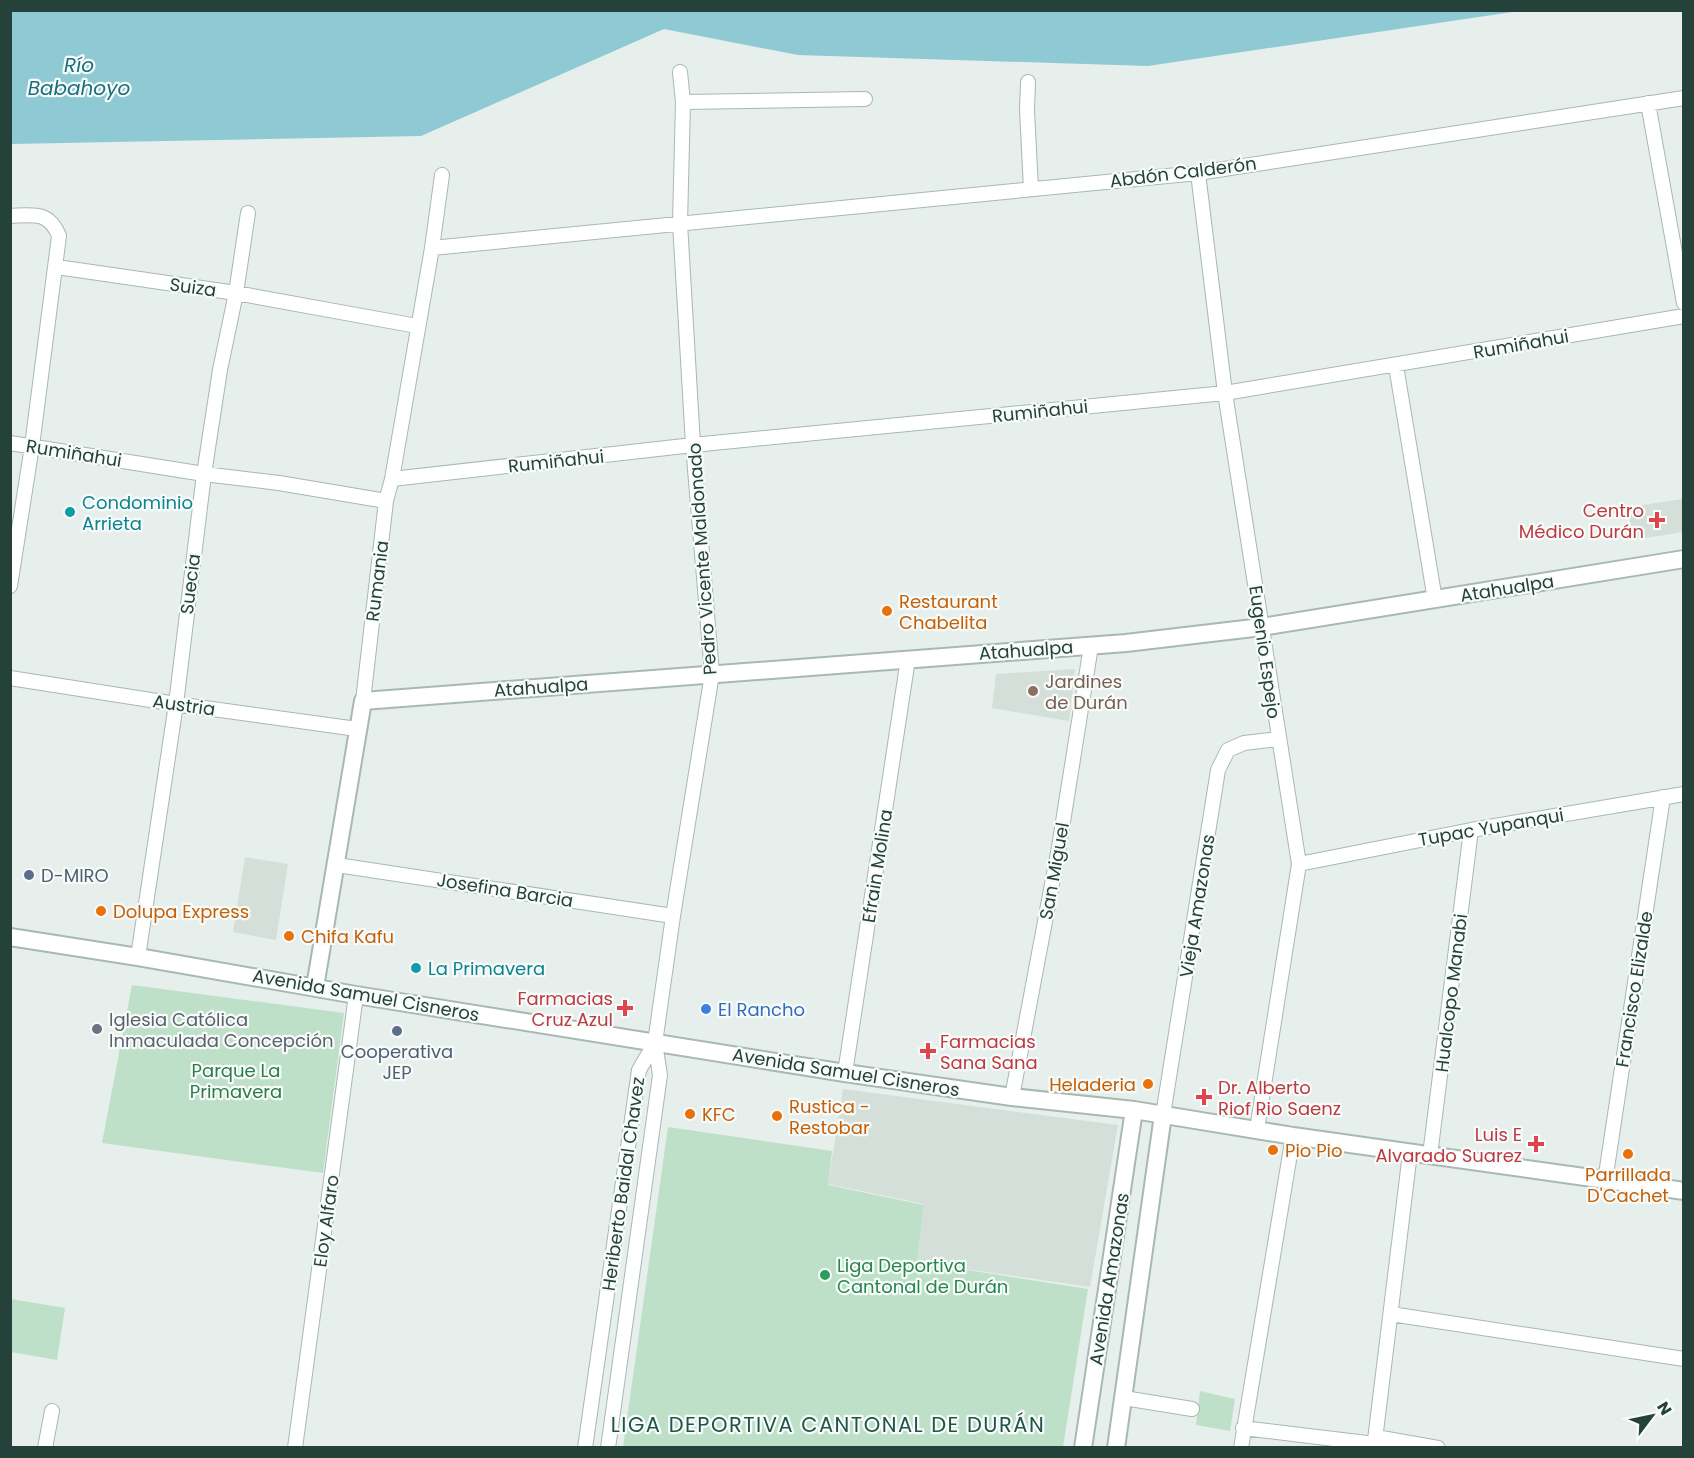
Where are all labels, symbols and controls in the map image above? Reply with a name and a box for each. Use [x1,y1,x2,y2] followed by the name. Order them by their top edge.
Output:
[28,51,130,102] water label: Río Babahoyo
[1108,151,1258,193] street label: Abdón Calderón
[168,271,218,303] street label: Suiza
[1471,323,1571,365] street label: Rumiñahui
[991,394,1089,428] street label: Rumiñahui
[24,433,124,473] street label: Rumiñahui
[681,442,723,676] street label: Pedro Vicente Maldonado
[507,444,605,478] street label: Rumiñahui
[82,490,193,536] place label: Condominio Arrieta
[1519,498,1644,544] place label: Centro Médico Durán
[63,505,77,519] marker: Condominio Arrieta
[1648,511,1666,529] marker: Centro Médico Durán
[360,539,394,623] street label: Rumania
[174,552,206,616] street label: Suecia
[1458,568,1556,608] street label: Atahualpa
[1243,584,1287,720] street label: Eugenio Espejo
[899,589,998,635] place label: Restaurant Chabelita
[880,604,894,618] marker: Restaurant Chabelita
[978,634,1074,666] street label: Atahualpa
[1045,669,1128,715] place label: Jardines de Durán
[493,671,589,703] street label: Atahualpa
[1026,684,1040,698] marker: Jardines de Durán
[151,688,217,722] street label: Austria
[1416,802,1566,852] street label: Tupac Yupanqui
[856,808,898,924] street label: Efrain Molina
[1033,820,1075,922] street label: San Miguel
[1173,833,1221,979] street label: Vieja Amazonas
[41,863,109,888] place label: D-MIRO
[435,867,575,913] street label: Josefina Barcia
[22,868,36,882] marker: D-MIRO
[113,899,249,924] place label: Dolupa Express
[94,904,108,918] marker: Dolupa Express
[1609,909,1659,1069] street label: Francisco Elizalde
[1429,912,1473,1074] street label: Hualcopo Manabi
[301,924,394,949] place label: Chifa Kafu
[282,929,296,943] marker: Chifa Kafu
[428,956,545,981] place label: La Primavera
[409,961,423,975] marker: La Primavera
[251,963,481,1027] street label: Avenida Samuel Cisneros
[517,986,613,1032] place label: Farmacias Cruz Azul
[718,997,805,1022] place label: El Rancho
[618,1001,632,1015] marker: Farmacias Cruz Azul
[699,1002,713,1016] marker: El Rancho
[109,1007,333,1053] place label: Iglesia Católica Inmaculada Concepción
[90,1022,104,1036] marker: Iglesia Católica Inmaculada Concepción
[390,1024,404,1038] marker: Cooperativa JEP
[940,1029,1038,1075] place label: Farmacias Sana Sana
[341,1039,453,1085] place label: Cooperativa JEP
[731,1042,961,1102] street label: Avenida Samuel Cisneros
[921,1044,935,1058] marker: Farmacias Sana Sana
[190,1058,282,1104] park label: Parque La Primavera
[1049,1072,1136,1097] place label: Heladeria
[596,1075,650,1293] street label: Heriberto Baidal Chavez
[1218,1075,1341,1121] place label: Dr. Alberto Riof Rio Saenz
[1141,1077,1155,1091] marker: Heladeria
[1195,1088,1213,1106] marker: Dr. Alberto Riof Rio Saenz
[789,1094,870,1140] place label: Rustica - Restobar
[702,1102,736,1127] place label: KFC
[683,1107,697,1121] marker: KFC
[770,1109,784,1123] marker: Rustica - Restobar
[1375,1122,1522,1168] place label: Luis E Alvarado Suarez
[1527,1135,1545,1153] marker: Luis E Alvarado Suarez
[1285,1138,1343,1163] place label: Pio Pio
[1266,1143,1280,1157] marker: Pio Pio
[1621,1147,1635,1161] marker: Parrillada D'Cachet
[1585,1162,1671,1208] place label: Parrillada D'Cachet
[307,1173,345,1269] street label: Eloy Alfaro
[1083,1191,1135,1367] street label: Avenida Amazonas
[837,1253,1008,1299] place label: Liga Deportiva Cantonal de Durán
[818,1268,832,1282] marker: Liga Deportiva Cantonal de Durán
[1622,1386,1682,1446] north arrow
[1651,1397,1677,1420] text: N
[611,1410,1045,1439] district label: LIGA DEPORTIVA CANTONAL DE DURÁN

